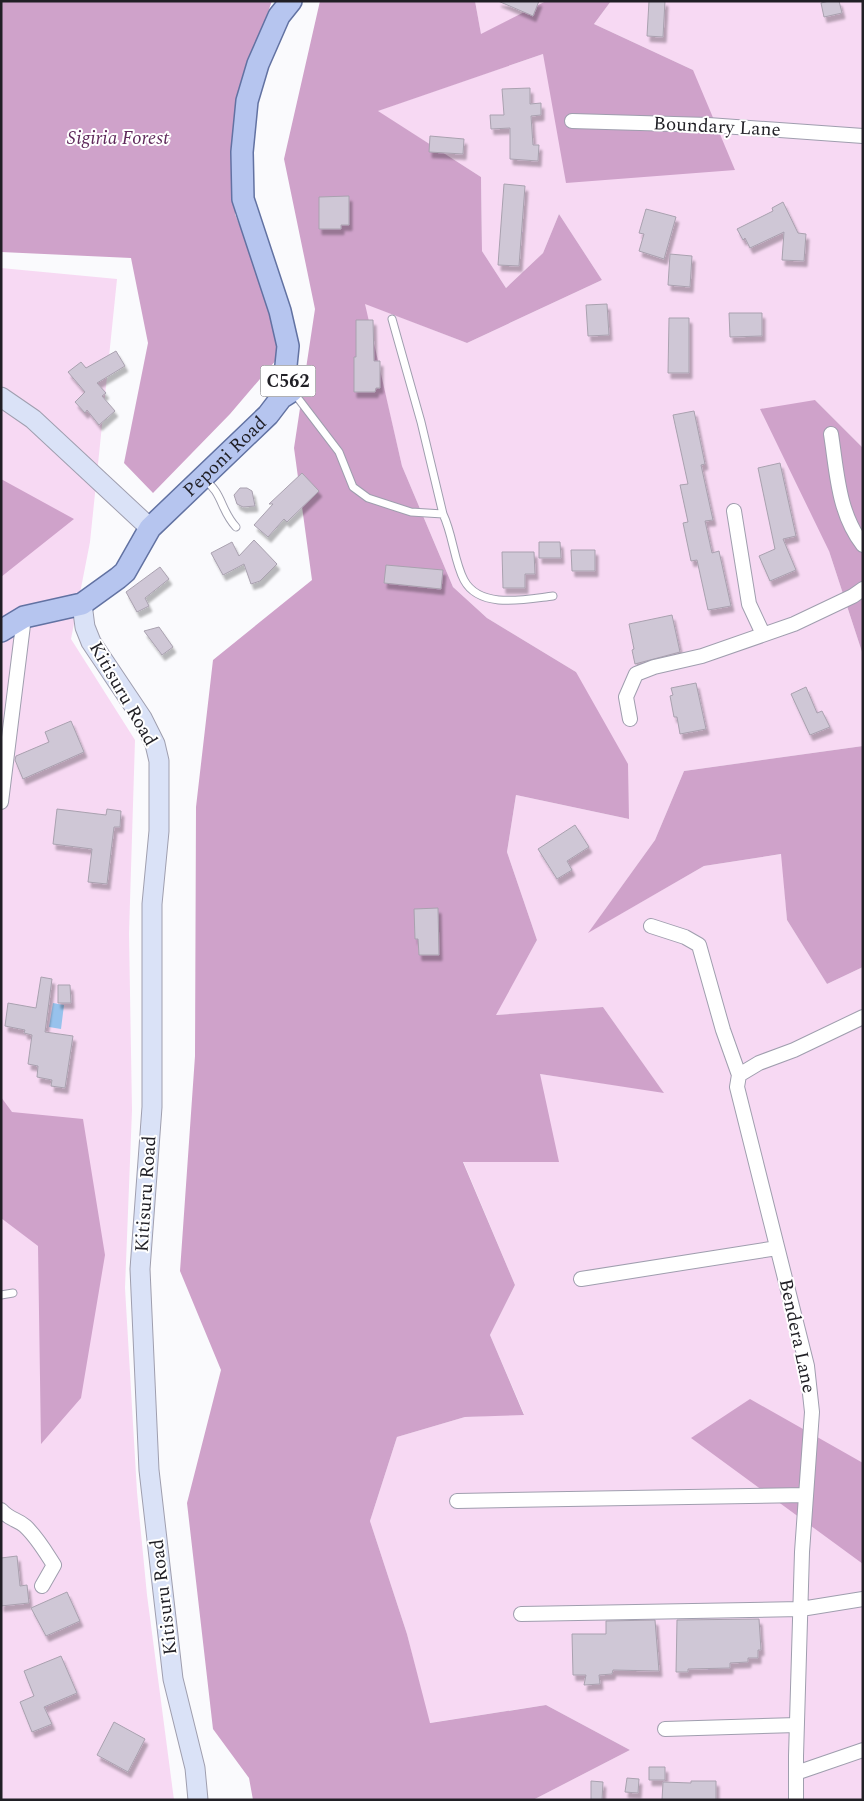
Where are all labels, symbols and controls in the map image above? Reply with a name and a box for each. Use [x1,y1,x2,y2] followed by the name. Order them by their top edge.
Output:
[653,109,781,145] street label: Boundary Lane
[67,124,170,153] park label: Sigiria Forest
[260,366,316,396] road number: C562
[176,409,273,504] street label: Peponi Road
[81,636,165,752] street label: Kitisuru Road
[127,1135,165,1253] street label: Kitisuru Road
[771,1276,823,1396] street label: Bendera Lane
[142,1537,186,1657] street label: Kitisuru Road

